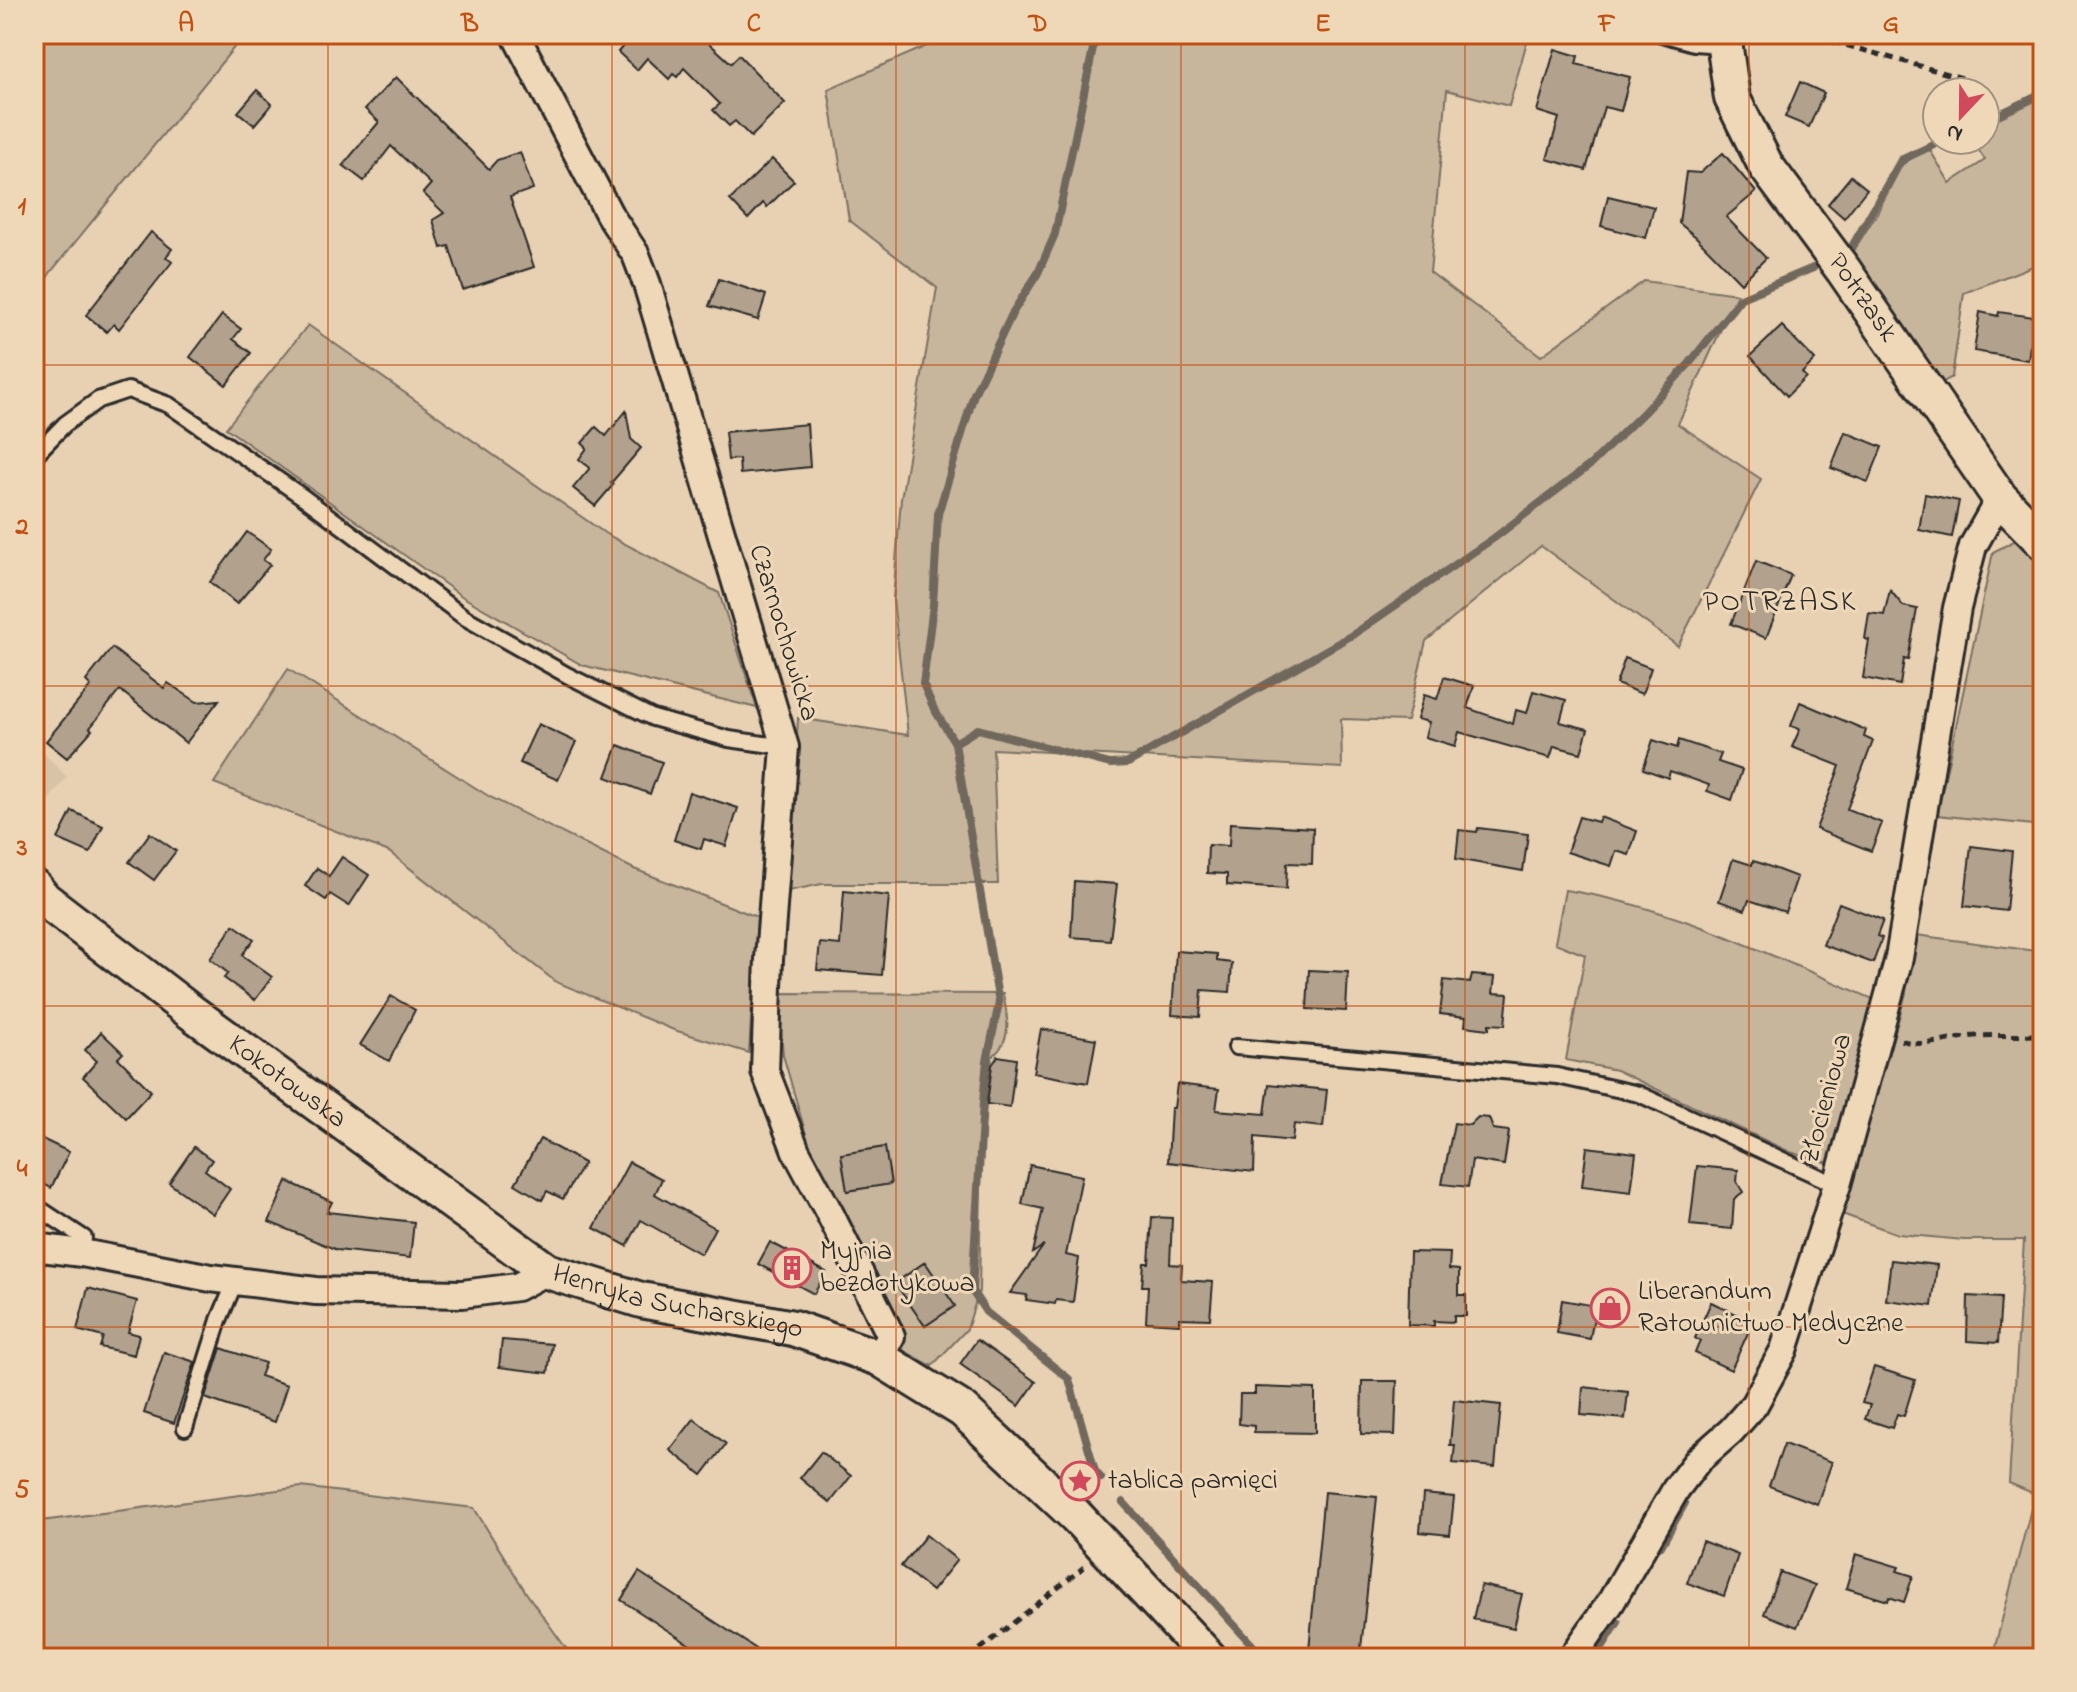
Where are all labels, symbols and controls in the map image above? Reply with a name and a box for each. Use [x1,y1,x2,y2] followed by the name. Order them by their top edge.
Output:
[178,6,194,44] text: A
[460,6,479,44] text: B
[747,6,761,44] text: C
[1027,6,1048,44] text: D
[1315,6,1331,44] text: E
[1597,6,1616,44] text: F
[1883,6,1899,44] text: G
[1921,76,2001,156] north arrow
[1942,114,1968,149] text: N
[18,189,27,227] text: 1
[1817,245,1908,351] street label: Potrzask
[15,509,29,547] text: 2
[737,540,829,726] street label: Czarnochowicka
[1703,581,1857,625] district label: POTRZASK
[16,830,28,868] text: 3
[219,1025,355,1139] street label: Kokotowska
[1790,1029,1864,1169] street label: Złocieniowa
[17,1151,28,1189] text: 4
[820,1232,975,1305] place label: Myjnia bezdotykowa
[771,1247,813,1289] building icon: Myjnia bezdotykowa
[547,1253,809,1351] street label: Henryka Sucharskiego
[1638,1272,1904,1345] place label: Liberandum Ratownictwo Medyczne
[1589,1287,1631,1329] shop icon: Liberandum Ratownictwo Medyczne
[1059,1460,1101,1502] place icon: tablica pamięci
[1108,1461,1278,1502] place label: tablica pamięci
[15,1472,30,1510] text: 5

